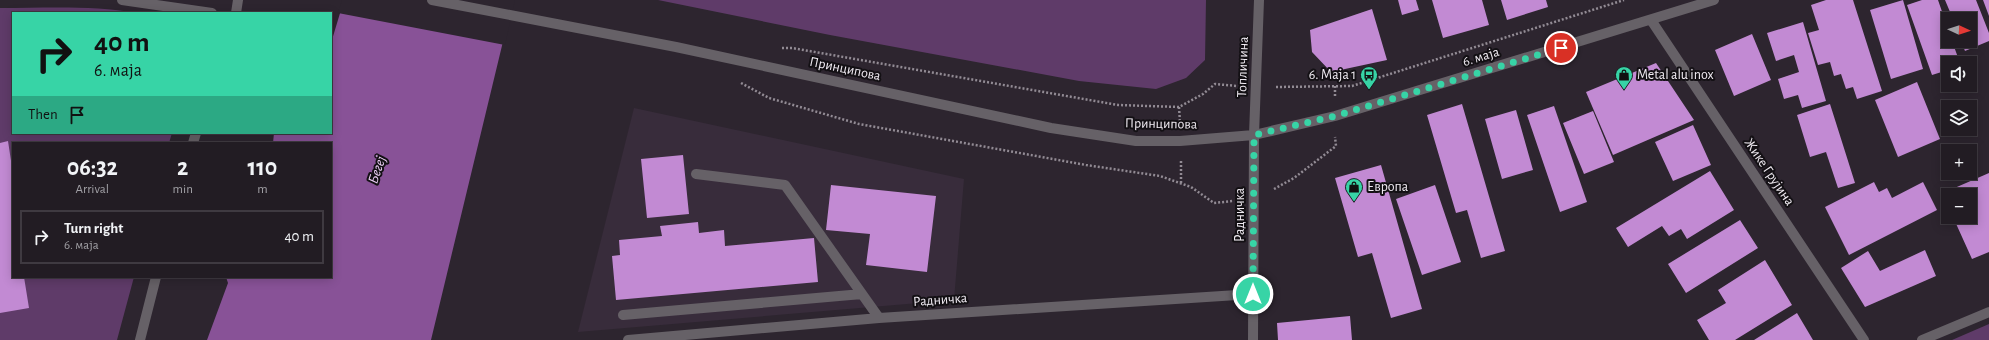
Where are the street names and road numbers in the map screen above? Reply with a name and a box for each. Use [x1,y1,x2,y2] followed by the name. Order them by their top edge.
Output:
[1235,36,1251,98] street label: Топличина
[1461,45,1501,69] street label: 6. маја
[808,55,882,84] street label: Принципова
[1125,116,1198,132] street label: Принципова
[1741,136,1797,209] street label: Жике Грујина
[1233,187,1247,242] street label: Радничка
[913,291,968,309] street label: Радничка

